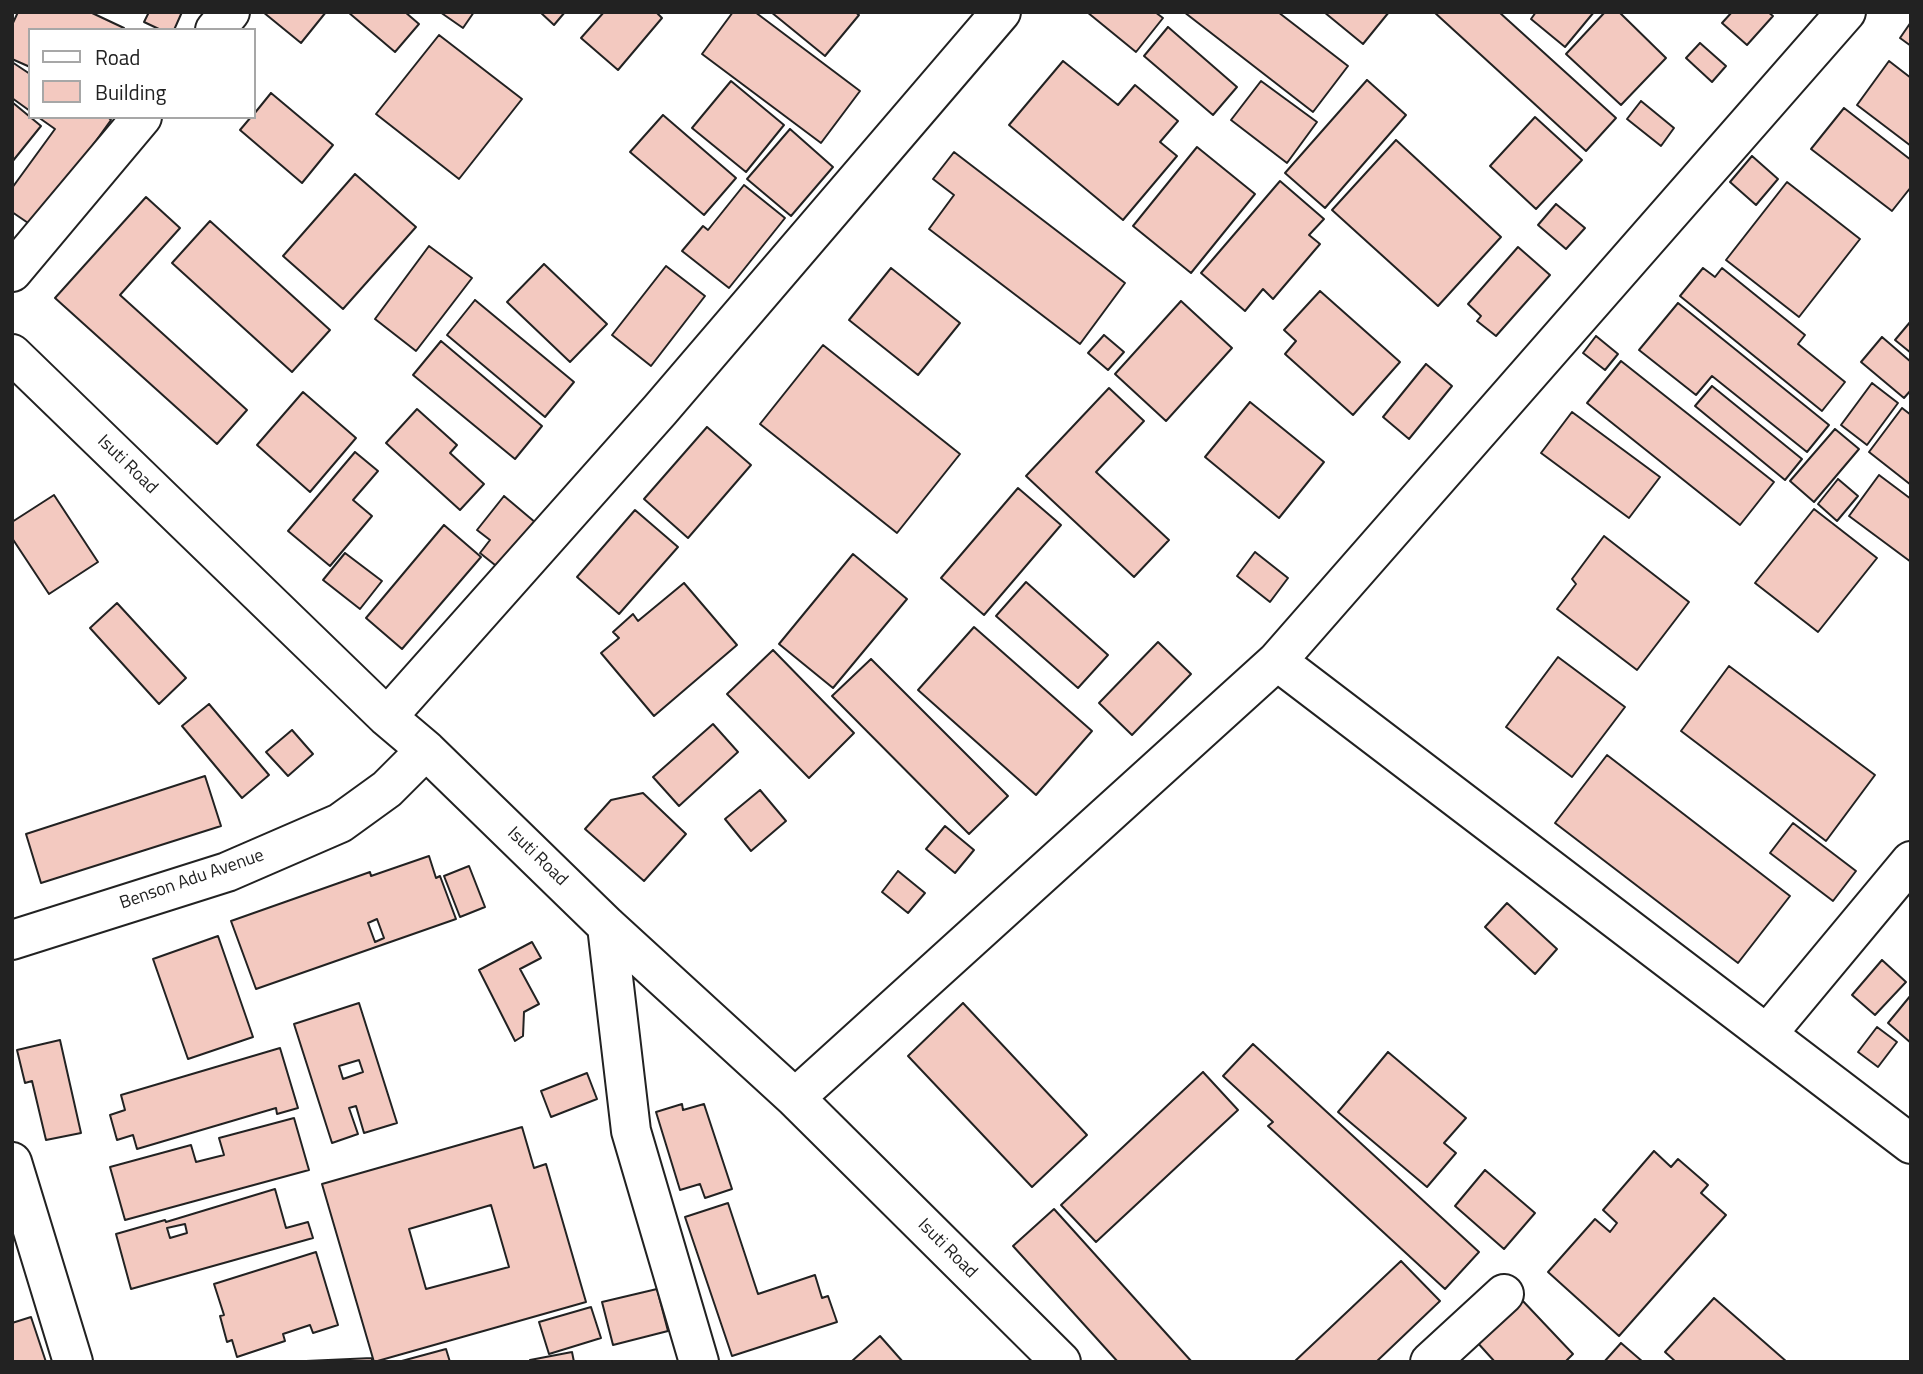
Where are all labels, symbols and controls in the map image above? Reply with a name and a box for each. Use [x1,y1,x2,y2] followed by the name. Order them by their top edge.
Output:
[28,28,256,119] legend
[95,41,140,73] text: Road
[95,76,166,108] text: Building
[92,431,162,499] street label: Isuti Road
[502,823,572,891] street label: Isuti Road
[117,845,267,915] street label: Benson Adu Avenue
[913,1215,981,1283] street label: Isuti Road

